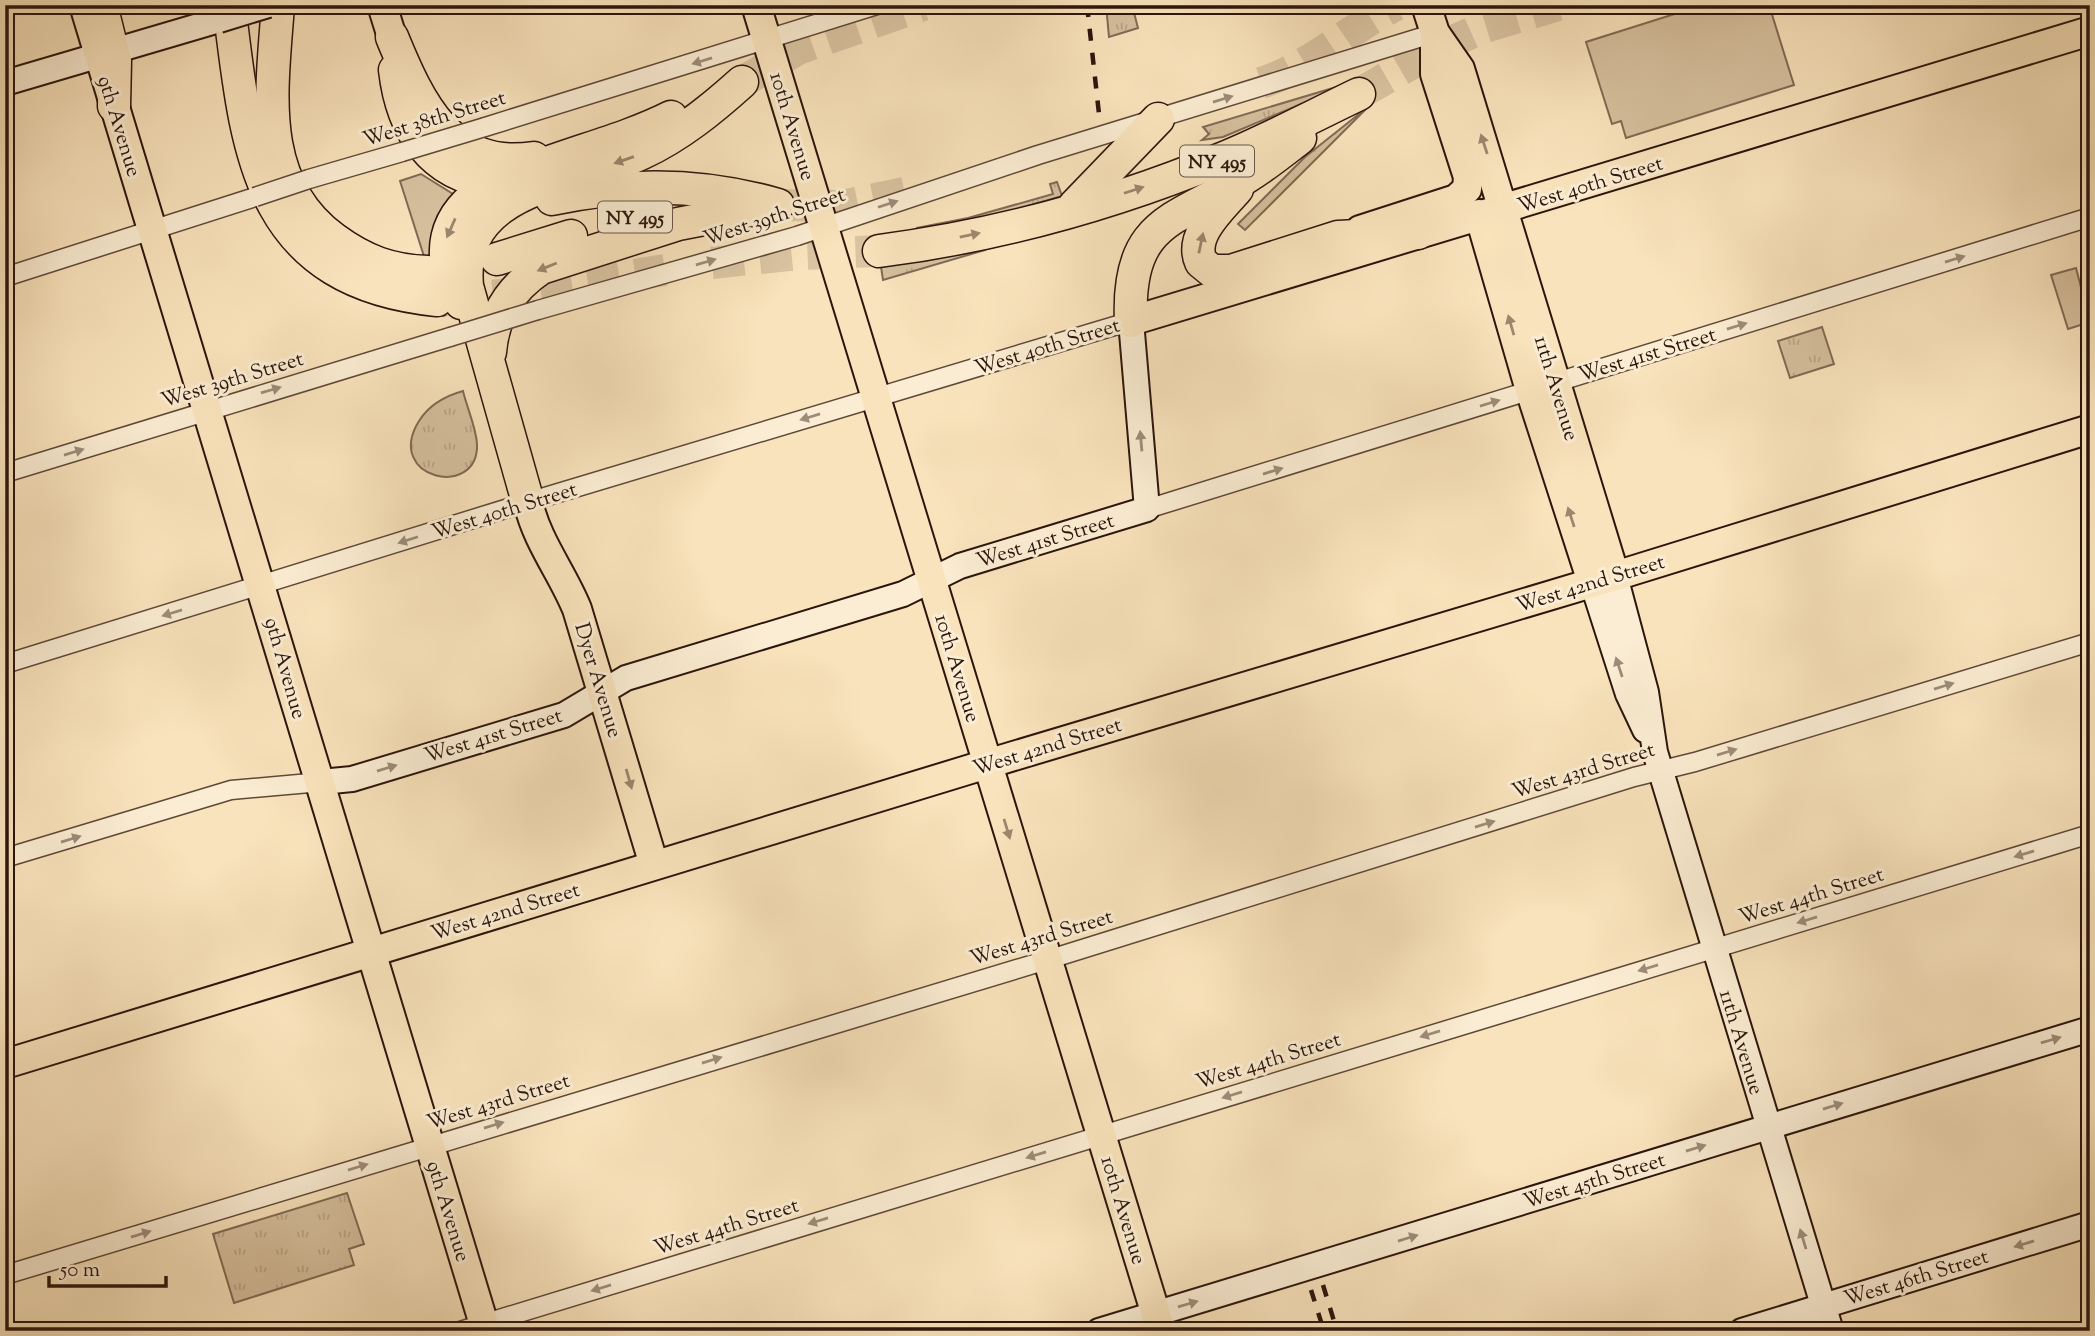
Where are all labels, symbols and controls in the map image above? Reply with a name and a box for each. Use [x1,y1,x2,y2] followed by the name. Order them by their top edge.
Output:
[691,56,712,66] one-way arrow
[760,69,822,185] street label: 10th Avenue
[89,72,148,181] street label: 9th Avenue
[359,84,510,156] street label: West 38th Street
[1213,93,1234,104] one-way arrow
[1478,134,1489,155] one-way arrow
[1180,146,1254,176] road number: NY 495
[1514,150,1667,222] street label: West 40th Street
[614,155,635,166] one-way arrow
[700,181,849,255] street label: West 39th Street
[1123,184,1144,195] one-way arrow
[877,198,898,208] one-way arrow
[598,202,672,232] road number: NY 495
[445,218,457,238] one-way arrow
[959,230,981,241] one-way arrow
[1195,232,1206,254] one-way arrow
[1945,254,1966,264] one-way arrow
[695,256,716,266] one-way arrow
[536,262,557,273] one-way arrow
[971,312,1124,384] street label: West 40th Street
[1505,314,1516,336] one-way arrow
[1575,321,1720,391] street label: West 41st Street
[1727,321,1748,331] one-way arrow
[1525,332,1585,445] street label: 11th Avenue
[158,345,308,417] street label: West 39th Street
[261,385,282,395] one-way arrow
[1479,398,1500,408] one-way arrow
[800,413,821,423] one-way arrow
[1135,430,1146,452] one-way arrow
[63,446,84,457] one-way arrow
[1262,466,1283,476] one-way arrow
[428,476,581,548] street label: West 40th Street
[973,507,1118,577] street label: West 41st Street
[1565,507,1576,528] one-way arrow
[397,535,418,546] one-way arrow
[1512,548,1669,622] street label: West 42nd Street
[161,609,182,619] one-way arrow
[925,611,987,727] street label: 10th Avenue
[255,614,313,723] street label: 9th Avenue
[565,619,629,742] street label: Dyer Avenue
[1613,657,1623,678] one-way arrow
[1934,680,1955,690] one-way arrow
[421,702,566,772] street label: West 41st Street
[969,711,1126,785] street label: West 42nd Street
[1508,736,1659,808] street label: West 43rd Street
[1716,747,1737,757] one-way arrow
[377,763,398,773] one-way arrow
[624,769,634,790] one-way arrow
[1475,818,1496,828] one-way arrow
[1003,819,1013,840] one-way arrow
[60,833,81,843] one-way arrow
[2014,849,2035,859] one-way arrow
[1735,861,1888,933] street label: West 44th Street
[427,876,584,950] street label: West 42nd Street
[966,903,1117,975] street label: West 43rd Street
[1796,915,1817,925] one-way arrow
[1637,963,1658,973] one-way arrow
[1710,986,1770,1099] street label: 11th Avenue
[1192,1026,1345,1098] street label: West 44th Street
[1419,1029,1440,1040] one-way arrow
[2041,1034,2062,1044] one-way arrow
[702,1054,723,1064] one-way arrow
[423,1067,574,1139] street label: West 43rd Street
[1221,1090,1242,1100] one-way arrow
[1823,1100,1844,1111] one-way arrow
[484,1120,505,1130] one-way arrow
[1685,1143,1706,1153] one-way arrow
[1520,1146,1669,1218] street label: West 45th Street
[1025,1150,1046,1161] one-way arrow
[1091,1153,1153,1269] street label: 10th Avenue
[418,1157,477,1266] street label: 9th Avenue
[348,1162,369,1172] one-way arrow
[650,1192,803,1264] street label: West 44th Street
[807,1217,828,1227] one-way arrow
[131,1228,152,1238] one-way arrow
[1797,1229,1808,1250] one-way arrow
[1398,1232,1419,1242] one-way arrow
[2014,1239,2035,1249] one-way arrow
[1841,1243,1993,1315] street label: West 46th Street
[49,1245,166,1289] scale bar
[59,1256,100,1286] text: 50 m
[590,1283,611,1293] one-way arrow
[1178,1299,1199,1309] one-way arrow

